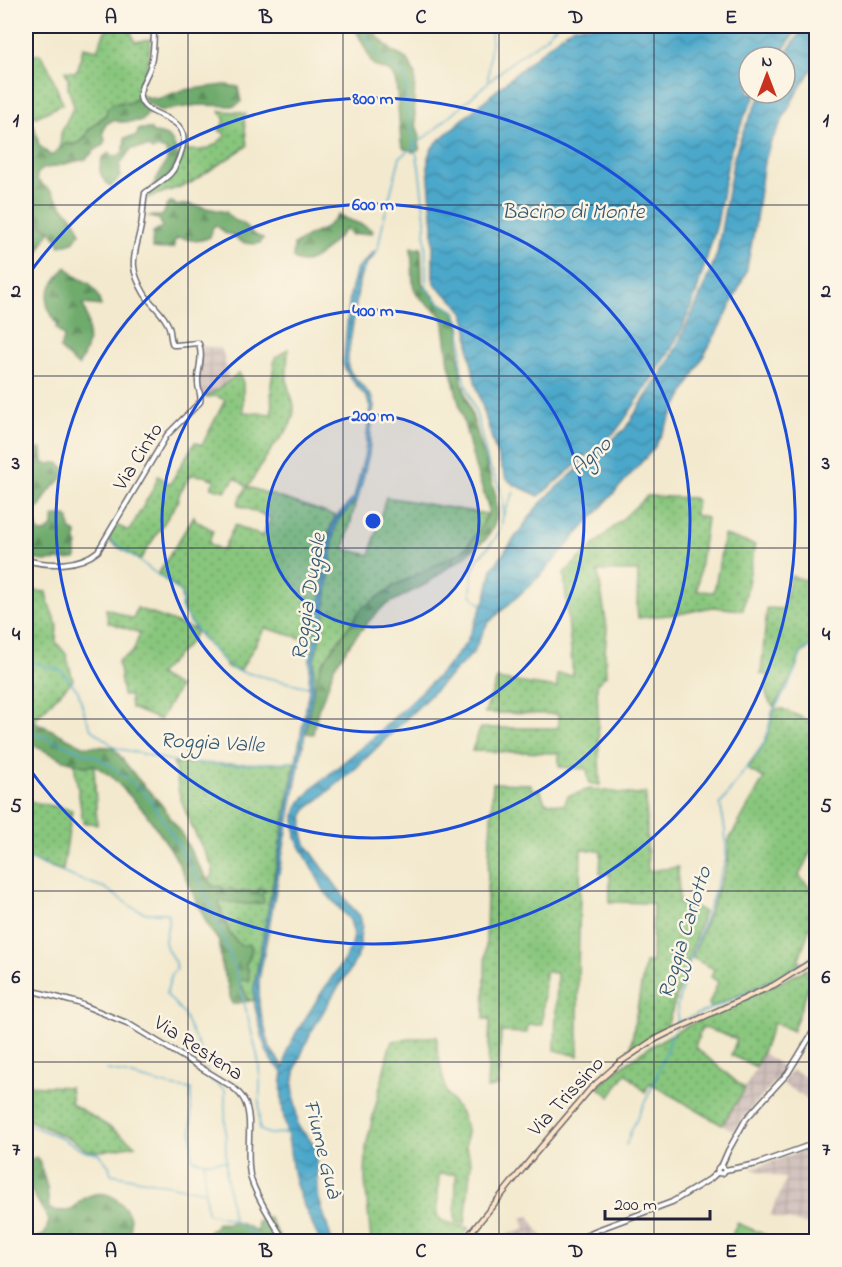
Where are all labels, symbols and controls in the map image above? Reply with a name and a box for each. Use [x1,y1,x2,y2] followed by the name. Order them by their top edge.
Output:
[105,4,117,33] text: A
[258,4,273,33] text: B
[416,4,427,33] text: C
[568,4,583,33] text: D
[725,4,737,33] text: E
[737,45,797,105] north arrow
[762,50,773,74] text: N
[352,87,393,113] text: 800 m
[13,107,20,136] text: 1
[823,107,830,136] text: 1
[352,193,394,219] text: 600 m
[502,197,646,229] water label: Bacino di Monte
[10,278,21,307] text: 2
[820,278,831,307] text: 2
[352,299,394,325] text: 400 m
[351,404,395,430] text: 200 m
[106,417,172,498] street label: Via Cinto
[564,429,621,484] water label: Agno
[11,450,20,479] text: 3
[821,450,830,479] text: 3
[363,511,383,531] centre of rings
[284,530,336,663] water label: Roggia Dugale
[12,621,21,650] text: 4
[822,621,831,650] text: 4
[159,725,266,763] water label: Roggia Valle
[10,793,22,822] text: 5
[820,793,832,822] text: 5
[651,861,722,1003] water label: Roggia Carlotto
[12,964,21,993] text: 6
[822,964,831,993] text: 6
[147,1008,249,1089] street label: Via Restena
[521,1050,612,1145] street label: Via Trissino
[293,1096,349,1203] water label: Fiume Guà
[12,1136,21,1165] text: 7
[822,1136,831,1165] text: 7
[605,1183,710,1221] scale bar
[614,1193,657,1219] text: 200 m
[105,1238,117,1267] text: A
[258,1238,273,1267] text: B
[416,1238,427,1267] text: C
[568,1238,583,1267] text: D
[725,1238,737,1267] text: E

